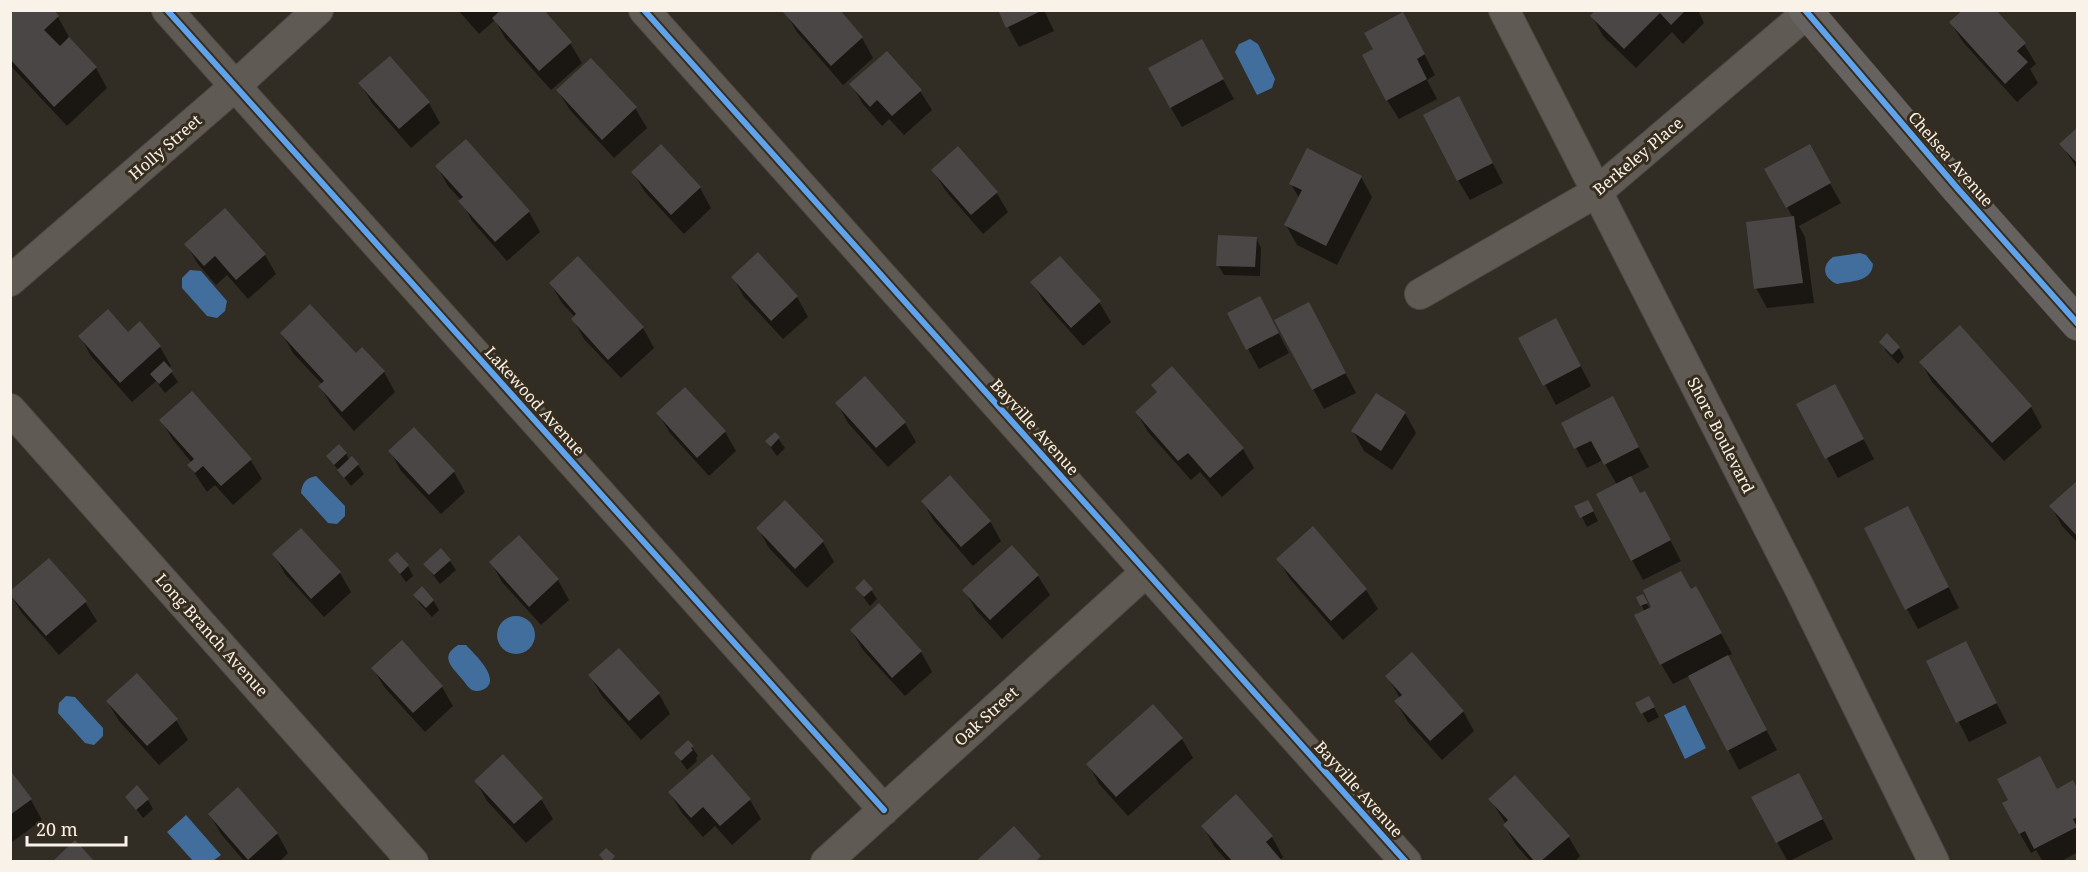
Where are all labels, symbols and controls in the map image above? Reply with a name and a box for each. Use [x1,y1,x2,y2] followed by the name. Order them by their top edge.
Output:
[1903,107,1999,211] street label: Chelsea Avenue
[124,109,206,185] street label: Holly Street
[1588,112,1688,200] street label: Berkeley Place
[480,342,590,460] street label: Lakewood Avenue
[1682,373,1760,497] street label: Shore Boulevard
[986,374,1084,480] street label: Bayville Avenue
[151,569,273,701] street label: Long Branch Avenue
[949,681,1023,751] street label: Oak Street
[1310,736,1408,842] street label: Bayville Avenue
[27,809,126,847] scale bar
[36,817,78,841] text: 20 m

